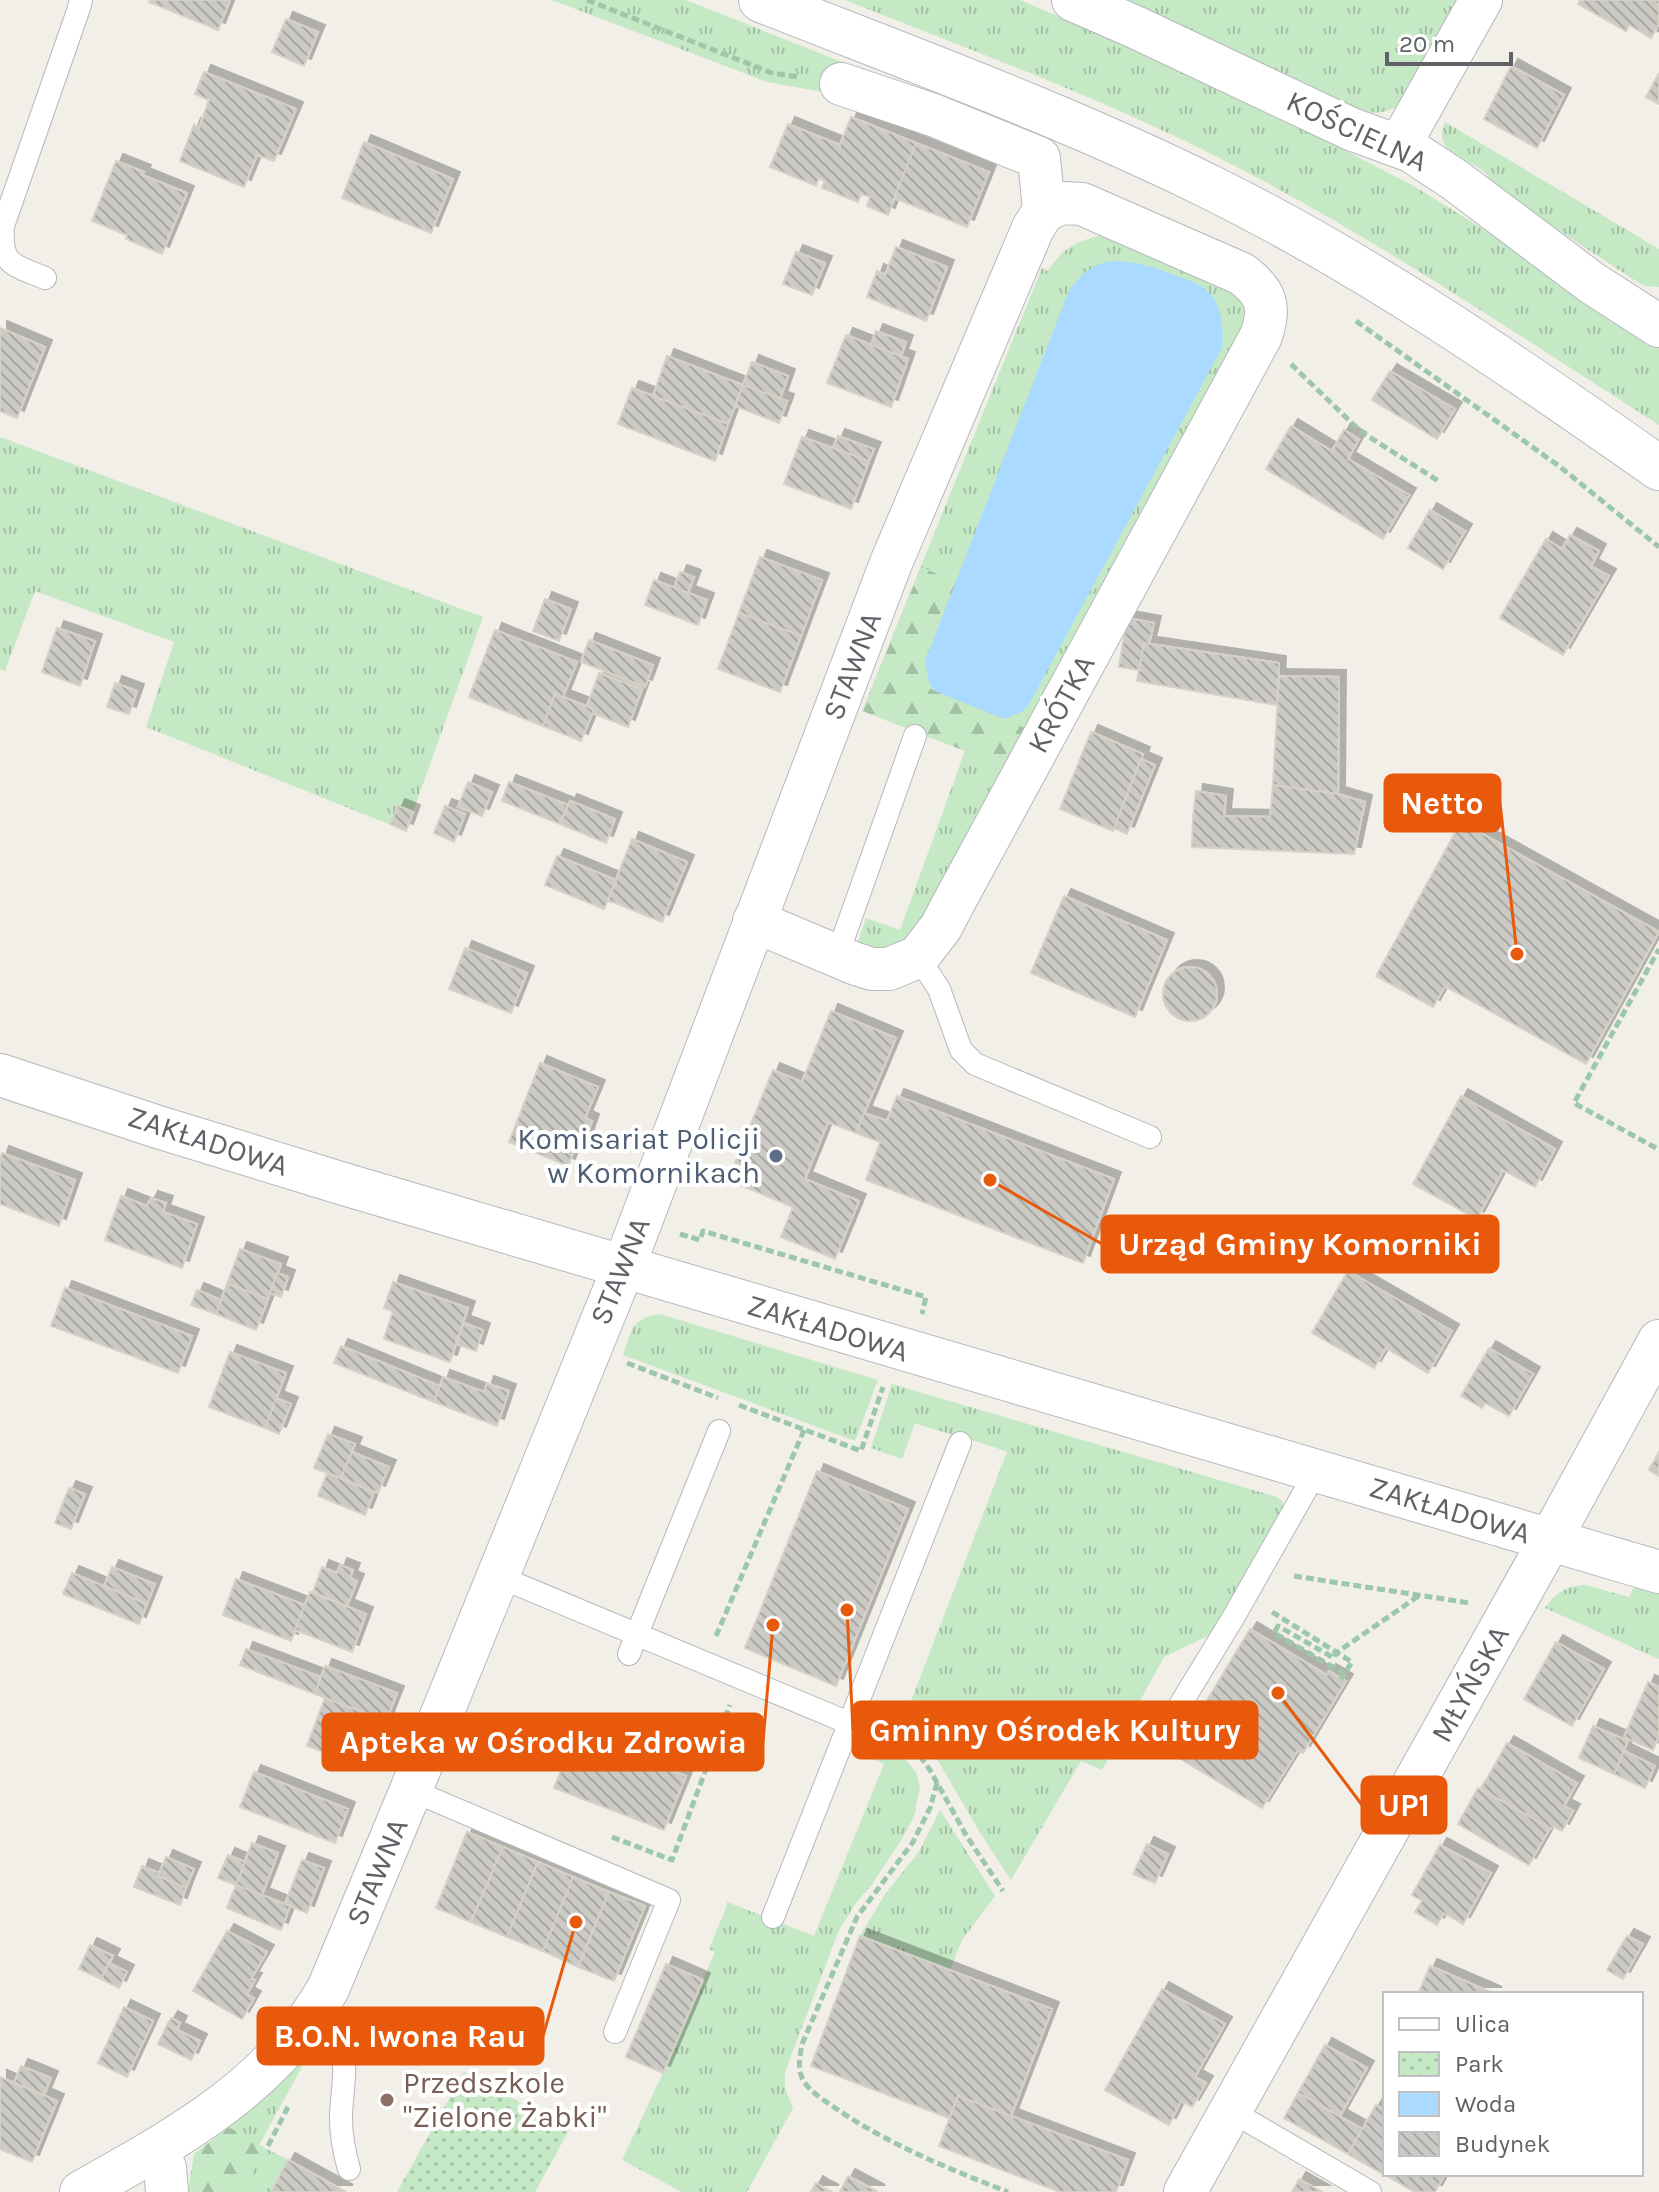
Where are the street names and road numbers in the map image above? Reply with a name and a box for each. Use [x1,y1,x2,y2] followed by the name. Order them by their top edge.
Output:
[1281,83,1433,179] street label: KOŚCIELNA
[815,607,889,725] street label: STAWNA
[1019,649,1103,759] street label: KRÓTKA
[123,1098,293,1184] street label: ZAKŁADOWA
[582,1212,658,1330] street label: STAWNA
[743,1286,913,1370] street label: ZAKŁADOWA
[1365,1468,1535,1552] street label: ZAKŁADOWA
[1423,1619,1517,1749] street label: MŁYŃSKA
[338,1813,416,1931] street label: STAWNA

